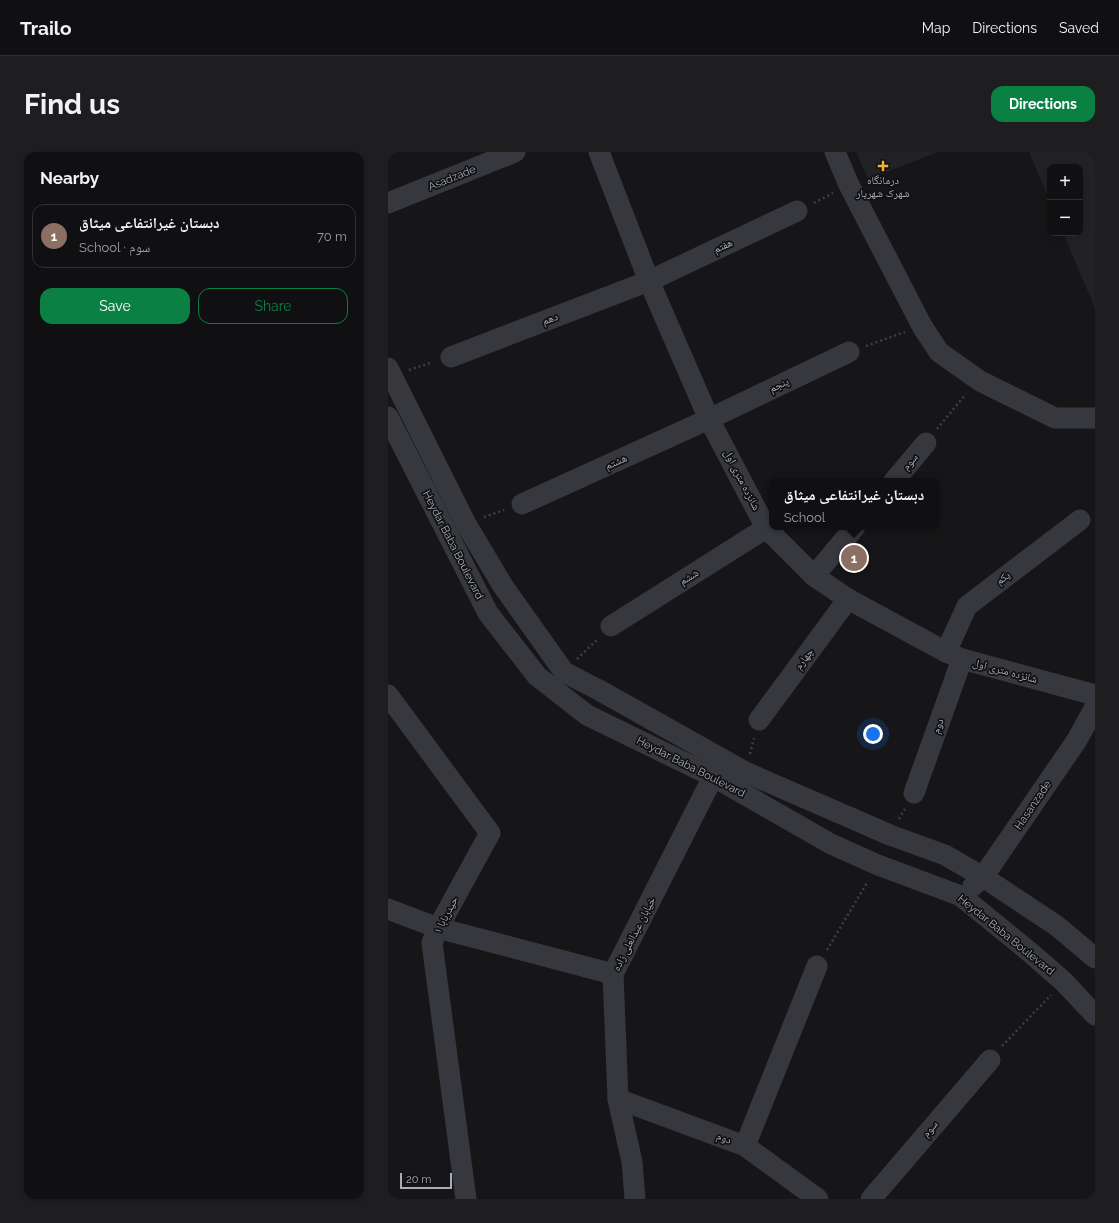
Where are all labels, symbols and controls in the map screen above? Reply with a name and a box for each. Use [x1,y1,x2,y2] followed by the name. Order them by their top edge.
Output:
[20,17,71,39] text: Trailo
[922,20,950,36] text: Map
[972,20,1037,36] text: Directions
[1059,20,1099,36] text: Saved
[991,86,1095,122] button: Directions
[24,88,120,121] text: Find us
[877,160,889,172] marker: درمانگاه شهرک شهریار
[426,162,478,193] street label: Asadzade
[1047,164,1083,236] map controls
[1047,164,1083,200] button: +
[40,168,99,188] text: Nearby
[855,174,910,200] place label: درمانگاه شهرک شهریار
[1047,200,1083,236] button: −
[79,214,220,232] text: دبستان غیرانتفاعی میثاق
[51,229,57,244] text: 1
[317,229,347,244] text: 70 m
[711,236,735,257] street label: هفتم
[79,240,150,255] text: School · سوم
[40,288,190,324] button: Save
[198,288,348,324] button: Share
[540,310,561,329] street label: دهم
[767,375,792,396] street label: پنجم
[721,447,763,513] street label: شانزده متری اول
[603,451,630,473] street label: هشتم
[899,451,921,473] street label: سوم
[769,478,939,530] popup
[784,486,924,504] text: دبستان غیرانتفاعی میثاق
[420,488,486,602] street label: Heydar Baba Boulevard
[784,510,825,525] text: School
[841,543,867,573] pin: 1
[677,566,702,589] street label: ششم
[993,568,1014,588] street label: یکم
[792,646,816,672] street label: چهارم
[971,656,1039,686] street label: شانزده متری اول
[929,716,947,735] street label: دوم
[863,724,883,744] your location
[634,734,748,800] street label: Heydar Baba Boulevard
[1012,778,1054,832] street label: Hasanzade
[955,892,1057,978] street label: Heydar Baba Boulevard
[431,894,461,936] street label: حیدربابا ۱
[610,895,658,973] street label: خیابان عبدالعلی زاده
[919,1118,941,1140] street label: سوم
[715,1129,734,1147] street label: دوم
[400,1171,452,1190] scale bar
[406,1173,431,1186] text: 20 m

